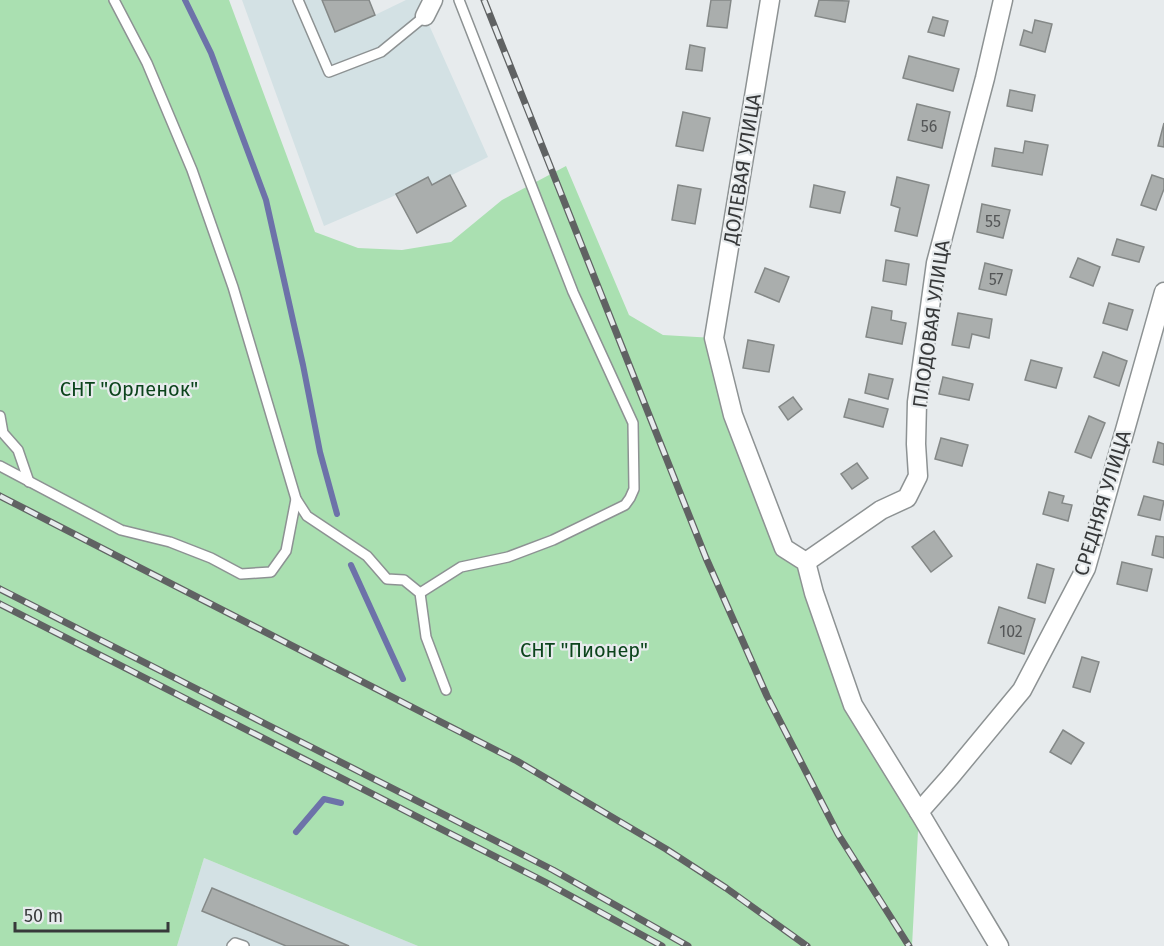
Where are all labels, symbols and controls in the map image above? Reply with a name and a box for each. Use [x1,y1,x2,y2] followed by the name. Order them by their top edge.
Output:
[718,91,766,247] street label: ДОЛЕВАЯ УЛИЦА
[921,117,937,136] house number: 56
[985,212,1001,231] house number: 55
[907,238,955,409] street label: ПЛОДОВАЯ УЛИЦА
[989,270,1003,289] house number: 57
[60,377,198,401] park label: СНТ "Орленок"
[1068,427,1136,579] street label: СРЕДНЯЯ УЛИЦА
[999,622,1023,641] house number: 102
[520,638,648,662] park label: СНТ "Пионер"
[15,895,168,933] scale bar
[24,905,63,927] text: 50 m

